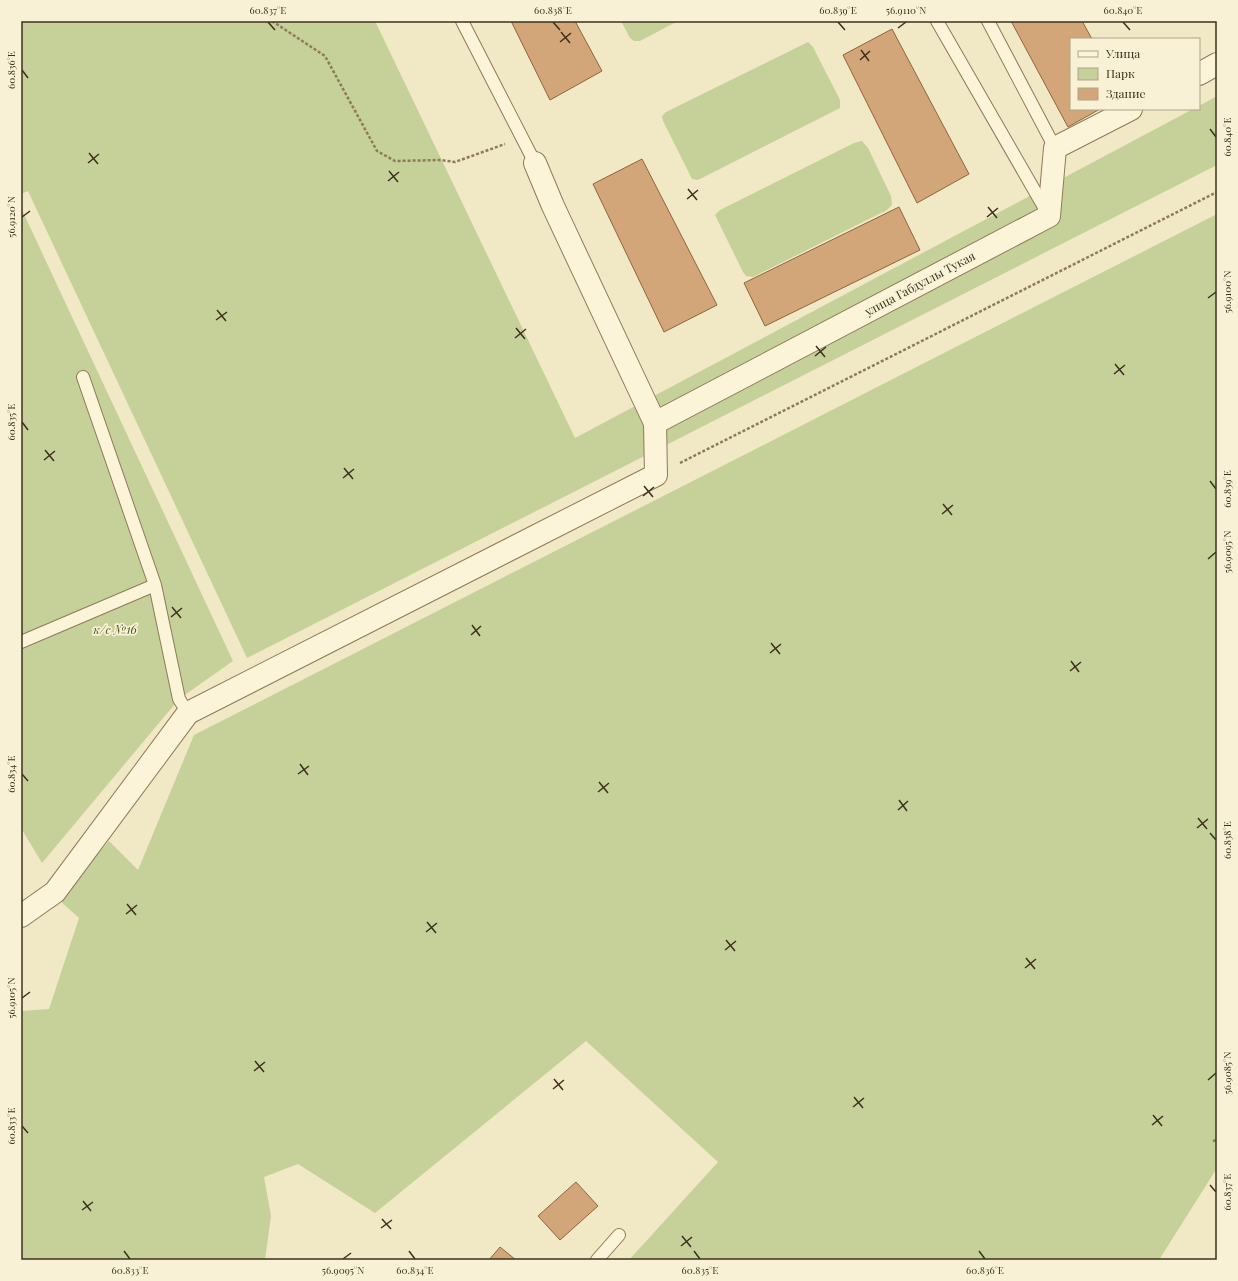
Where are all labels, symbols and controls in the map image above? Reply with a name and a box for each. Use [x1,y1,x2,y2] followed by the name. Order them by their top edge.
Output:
[250,3,286,17] text: 60.837°E
[534,3,572,17] text: 60.838°E
[819,3,857,17] text: 60.839°E
[886,3,926,17] text: 56.9110°N
[1104,3,1142,17] text: 60.840°E
[1070,38,1200,110] legend
[1105,45,1140,61] text: Улица
[4,51,18,89] text: 60.836°E
[1106,65,1135,81] text: Парк
[1106,85,1146,101] text: Здание
[1220,118,1234,156] text: 60.840°E
[4,196,18,238] text: 56.9120°N
[861,247,978,319] street label: улица Габдуллы Тукая
[1220,271,1234,313] text: 56.9100°N
[4,404,18,440] text: 60.835°E
[1220,470,1234,508] text: 60.839°E
[1220,531,1234,573] text: 56.9095°N
[93,621,137,637] park label: к/с №16
[4,755,18,793] text: 60.834°E
[1220,821,1234,859] text: 60.838°E
[4,977,18,1019] text: 56.9105°N
[1220,1052,1234,1094] text: 56.9085°N
[4,1108,18,1144] text: 60.833°E
[1220,1174,1234,1210] text: 60.837°E
[112,1263,148,1277] text: 60.833°E
[322,1263,364,1277] text: 56.9095°N
[396,1263,434,1277] text: 60.834°E
[682,1263,718,1277] text: 60.835°E
[966,1263,1004,1277] text: 60.836°E

